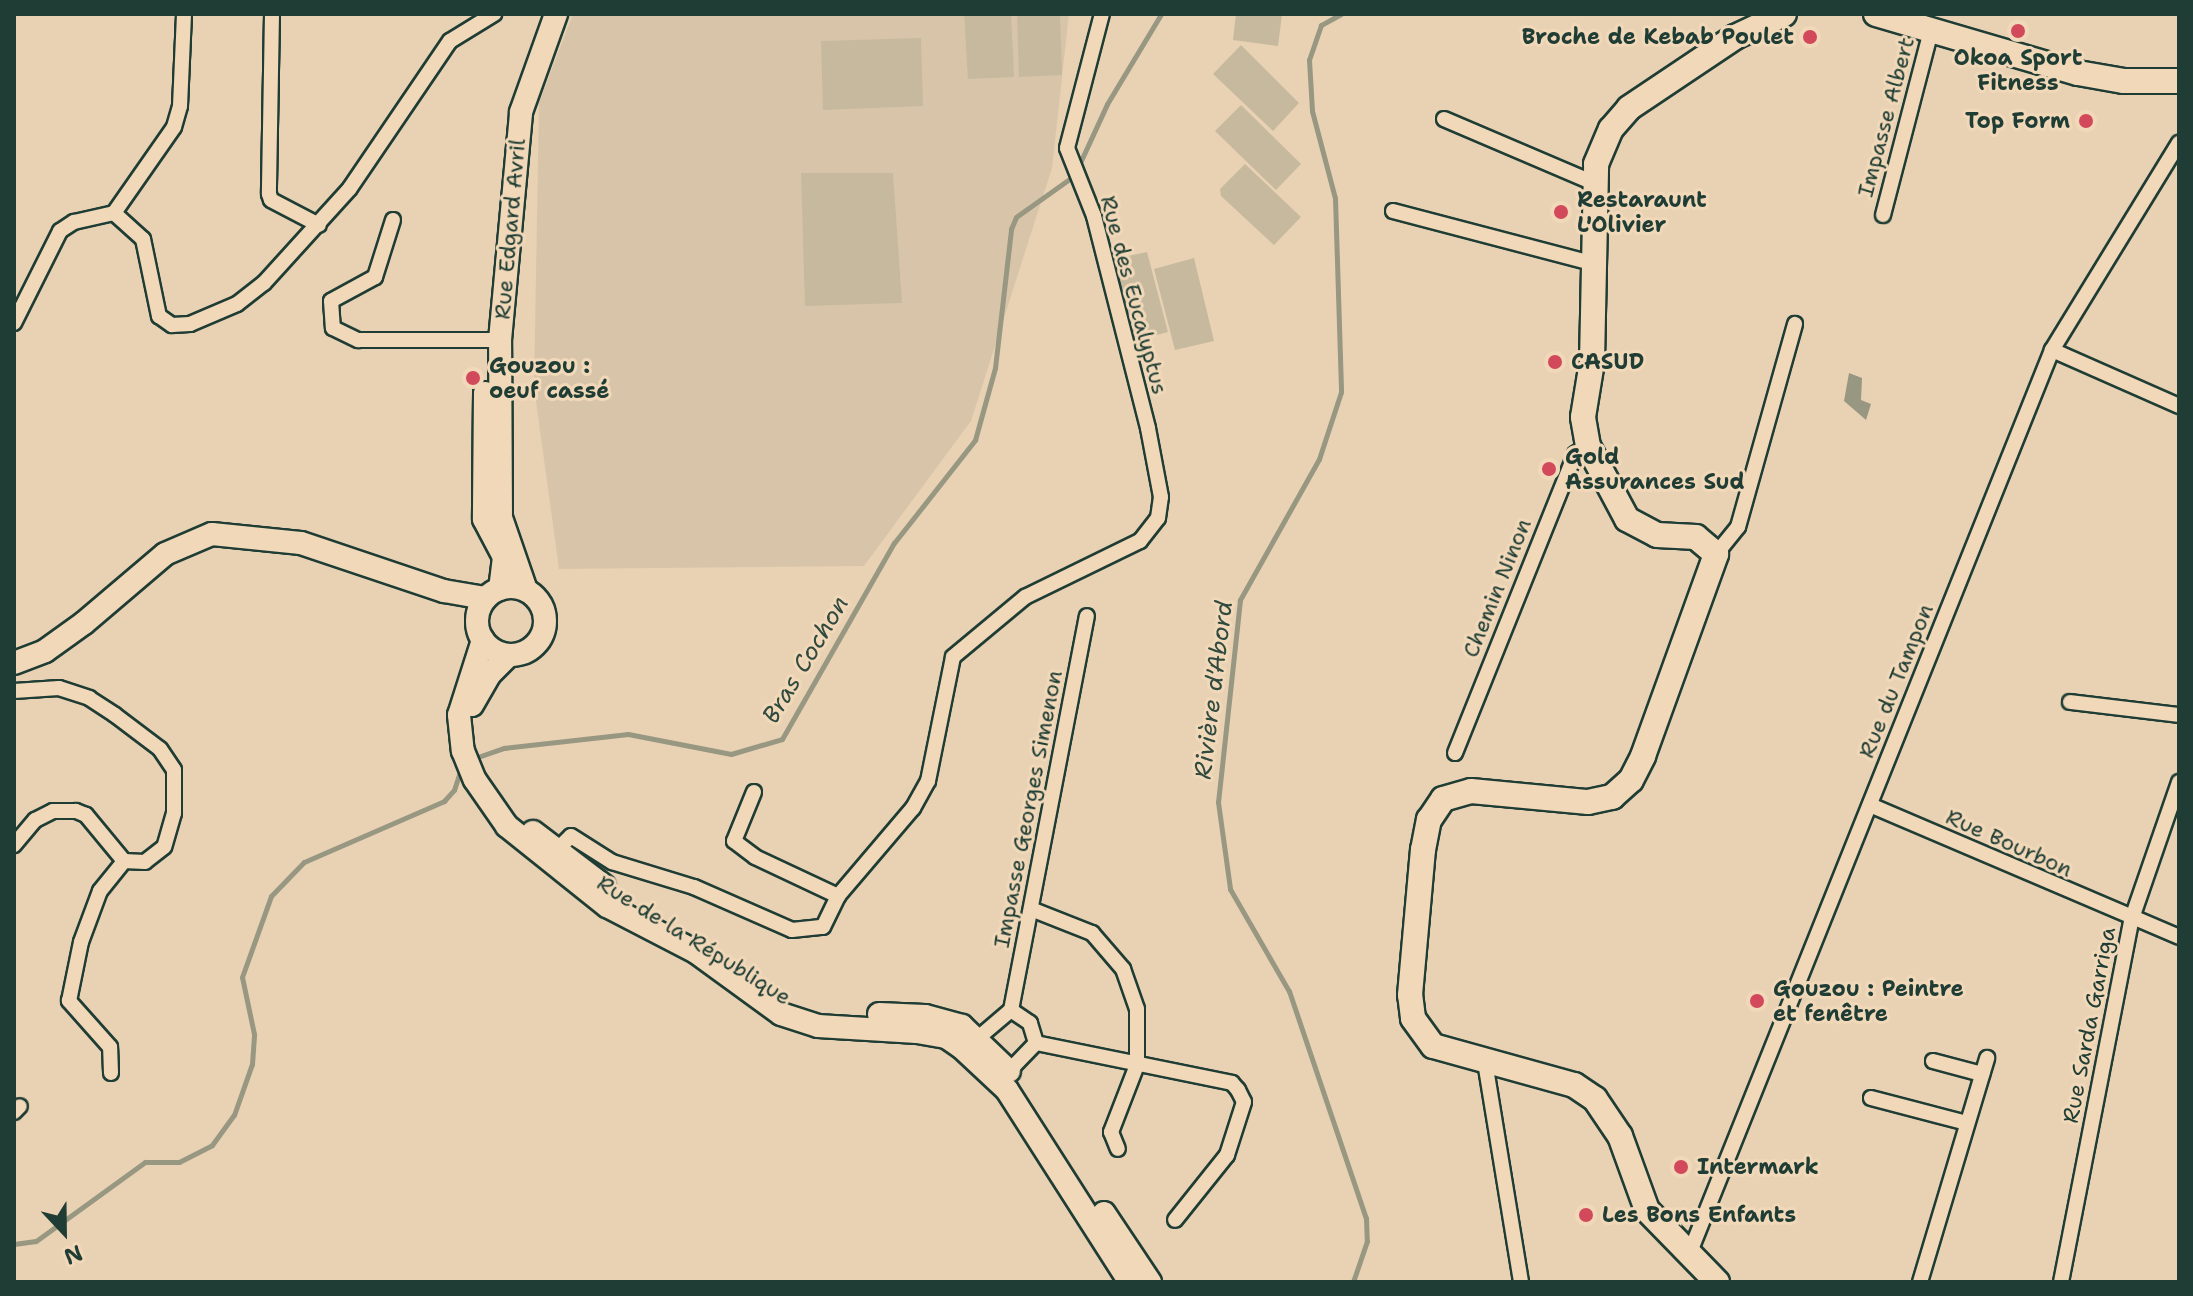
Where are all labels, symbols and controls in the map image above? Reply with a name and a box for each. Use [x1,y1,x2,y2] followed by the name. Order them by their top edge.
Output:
[2009,22,2027,40] marker: Okoa Sport Fitness
[1522,24,1794,50] place label: Broche de Kebab Poulet
[1801,28,1819,46] marker: Broche de Kebab Poulet
[1852,34,1920,200] street label: Impasse Albert
[1954,44,2082,96] place label: Okoa Sport Fitness
[1965,108,2070,134] place label: Top Form
[2077,112,2095,130] marker: Top Form
[489,137,531,321] street label: Rue Edgard Avril
[1577,186,1707,238] place label: Restaraunt L'Olivier
[1095,193,1173,397] street label: Rue des Eucalyptus
[1552,203,1570,221] marker: Restaraunt L'Olivier
[1571,349,1644,375] place label: CASUD
[489,352,609,404] place label: Gouzou : oeuf cassé
[1546,353,1564,371] marker: CASUD
[464,369,482,387] marker: Gouzou : oeuf cassé
[1565,443,1745,494] place label: Gold Assurances Sud
[1540,460,1558,478] marker: Gold Assurances Sud
[1457,515,1537,661] street label: Chemin Ninon
[757,591,855,729] water label: Bras Cochon
[1189,599,1239,781] water label: Rivière d'Abord
[1853,600,1939,762] street label: Rue du Tampon
[988,668,1068,950] street label: Impasse Georges Simenon
[1942,803,2076,883] street label: Rue Bourbon
[592,870,796,1010] street label: Rue de la République
[2057,925,2121,1125] street label: Rue Sarda Garriga
[1773,975,1964,1026] place label: Gouzou : Peintre et fenêtre
[1748,992,1766,1010] marker: Gouzou : Peintre et fenêtre
[1697,1154,1819,1180] place label: Intermark
[1672,1158,1690,1176] marker: Intermark
[24,1192,104,1272] north arrow
[1602,1202,1796,1228] place label: Les Bons Enfants
[1577,1206,1595,1224] marker: Les Bons Enfants
[60,1238,87,1271] text: N

